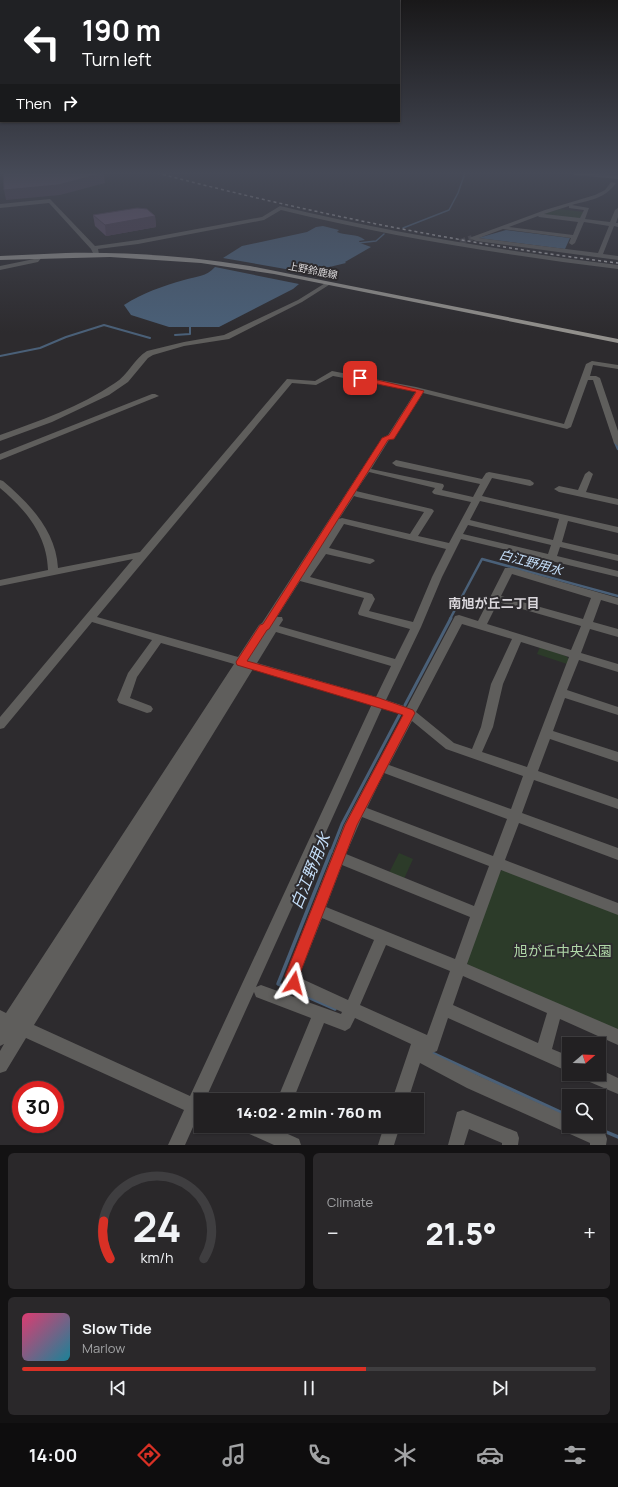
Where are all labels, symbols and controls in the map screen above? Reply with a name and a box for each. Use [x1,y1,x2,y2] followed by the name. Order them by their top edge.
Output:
[82,11,161,49] text: 190 m
[16,16,68,68] icon: left
[82,47,152,71] text: Turn left
[59,92,81,114] icon: right
[16,93,51,114] text: Then
[287,258,339,282] street label: 上野鈴鹿線
[343,361,377,395] pin
[349,367,371,389] icon: arrive
[497,545,567,580] water label: 白江野用水
[448,594,540,612] district label: 南旭が丘二丁目
[285,828,336,912] water label: 白江野用水
[514,941,612,960] park label: 旭が丘中央公園
[273,962,315,1004] position arrow
[562,1037,606,1081] north arrow
[562,1037,606,1133] map controls
[12,1081,64,1133] speed limit sign: 30
[562,1089,606,1133] button: search
[236,1102,382,1123] text: 14:02 · 2 min · 760 m
[327,1193,373,1211] text: Climate
[132,1198,181,1254] text: 24
[425,1213,497,1254] text: 21.5°
[327,1218,339,1248] text: −
[583,1218,596,1248] text: +
[140,1248,173,1267] text: km/h
[82,1318,152,1339] text: Slow Tide
[82,1339,125,1357] text: Marlow
[107,1377,129,1399] icon: previous
[298,1377,320,1399] icon: pause
[489,1377,511,1399] icon: next
[135,1441,163,1469] icon: directions
[220,1441,248,1469] icon: music
[305,1441,333,1469] icon: phone
[391,1441,419,1469] icon: climate
[476,1441,504,1469] icon: car
[561,1441,589,1469] icon: filters
[29,1443,77,1467] text: 14:00

